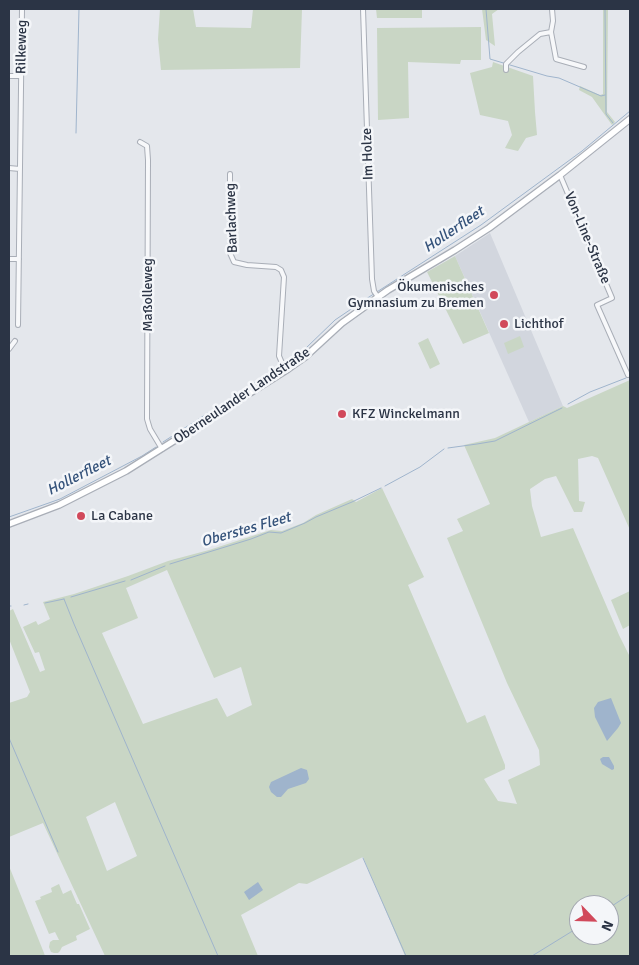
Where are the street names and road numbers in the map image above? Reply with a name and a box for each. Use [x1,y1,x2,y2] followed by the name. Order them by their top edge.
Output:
[13,20,31,74] street label: Rilkeweg
[359,127,377,181] street label: Im Holze
[222,183,242,253] street label: Barlachweg
[560,190,614,286] street label: Von-Line-Straße
[140,258,156,332] street label: Maßolleweg
[171,344,313,448] street label: Oberneulander Landstraße

